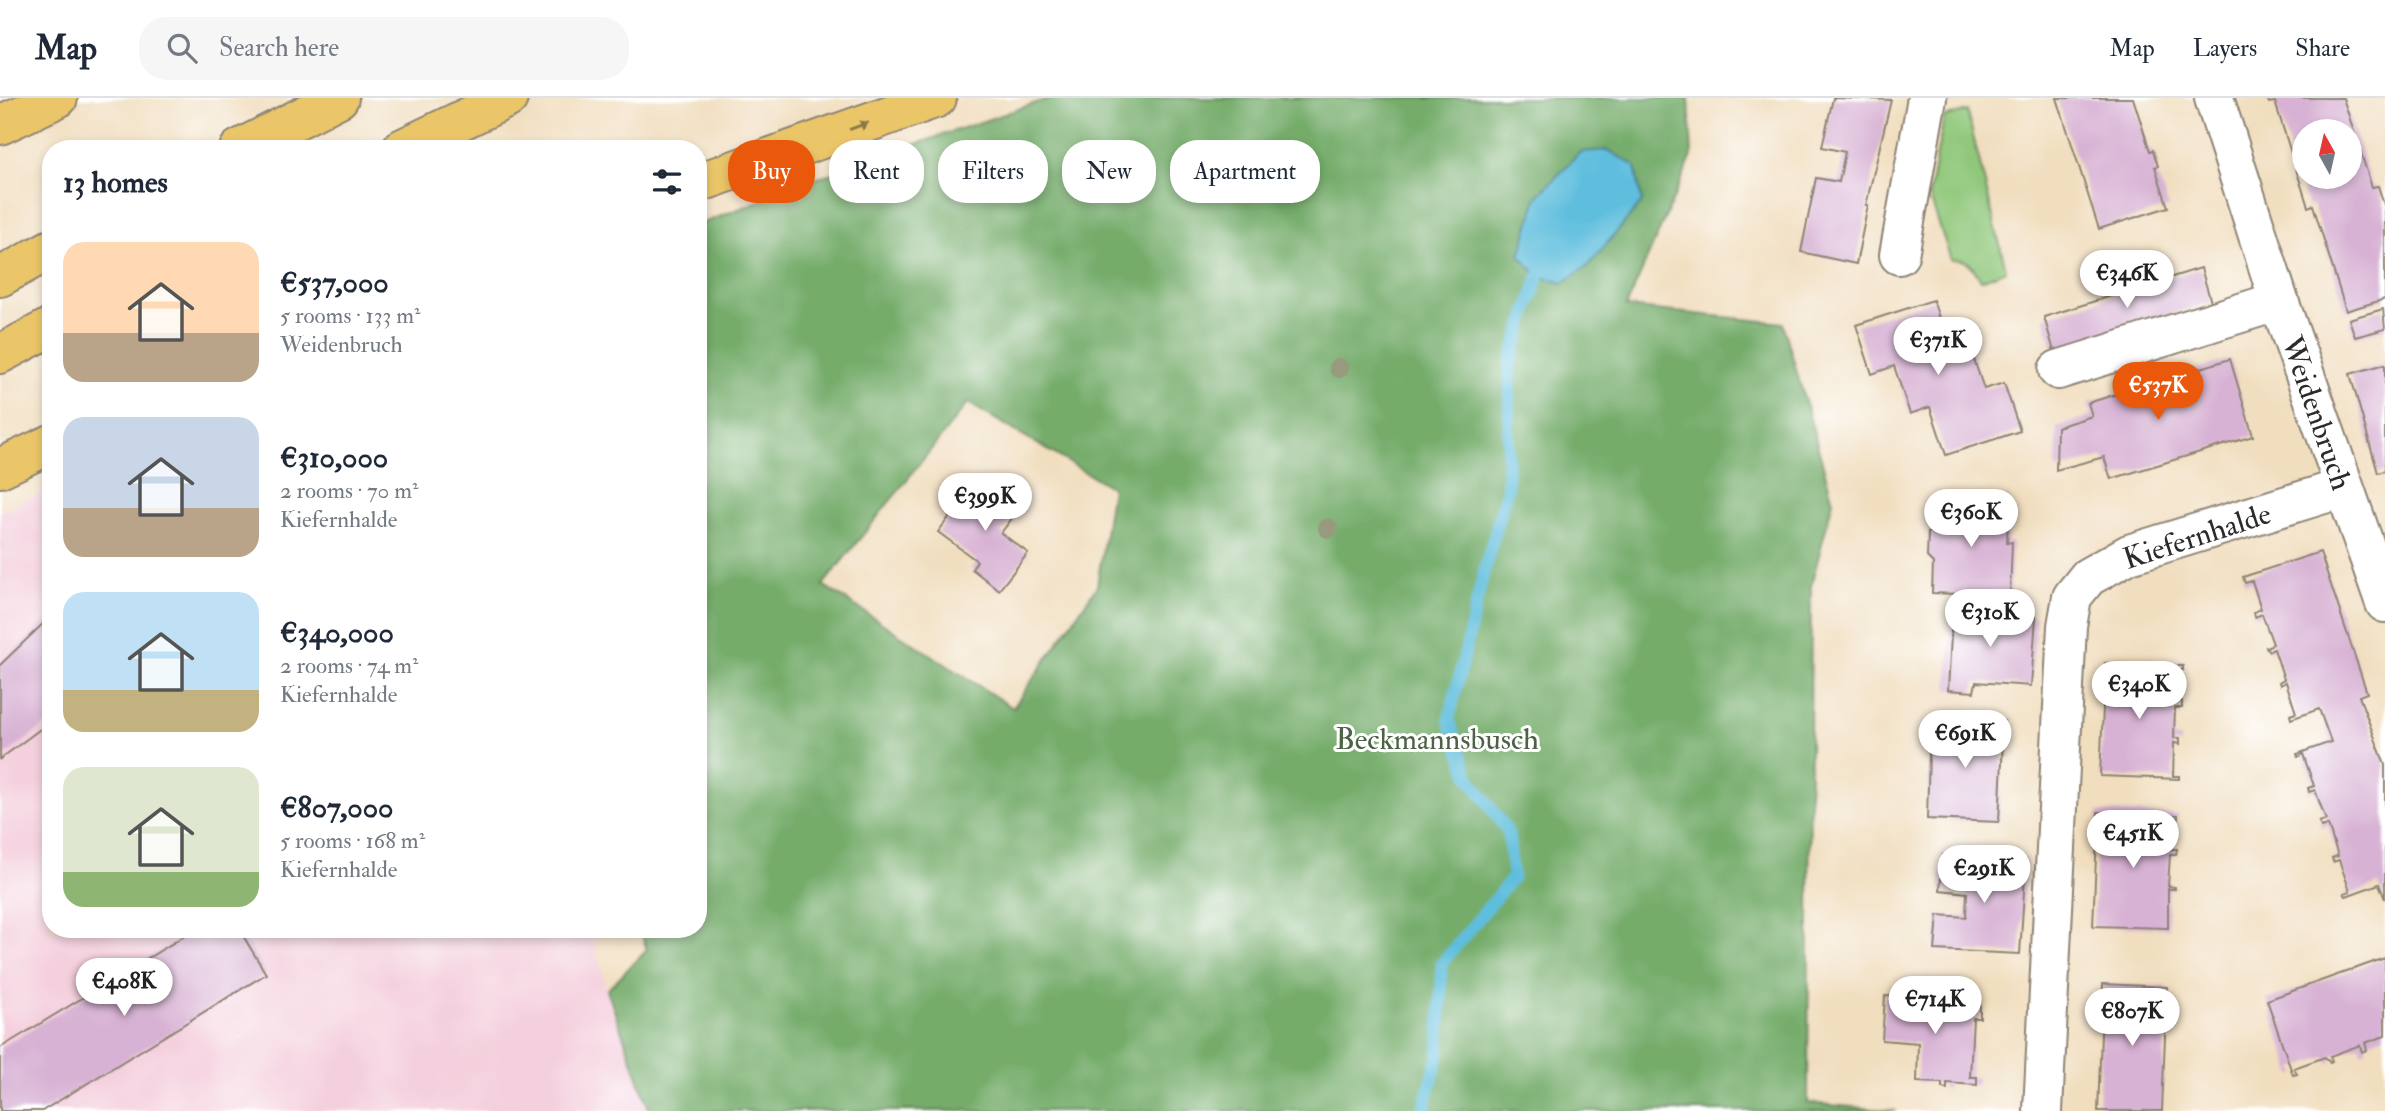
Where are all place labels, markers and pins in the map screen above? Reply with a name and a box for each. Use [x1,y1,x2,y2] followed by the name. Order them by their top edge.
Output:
[2078,250,2176,310] pin: €346K
[1889,317,1987,377] pin: €371K
[2109,362,2207,422] pin: €537K
[936,474,1034,533] pin: €399K
[1922,490,2020,549] pin: €360K
[1941,589,2039,649] pin: €310K
[2090,662,2188,721] pin: €340K
[1916,710,2014,770] pin: €691K
[2084,810,2182,870] pin: €451K
[1935,846,2033,905] pin: €291K
[75,958,173,1018] pin: €408K
[1886,976,1984,1036] pin: €714K
[2083,988,2181,1048] pin: €807K

